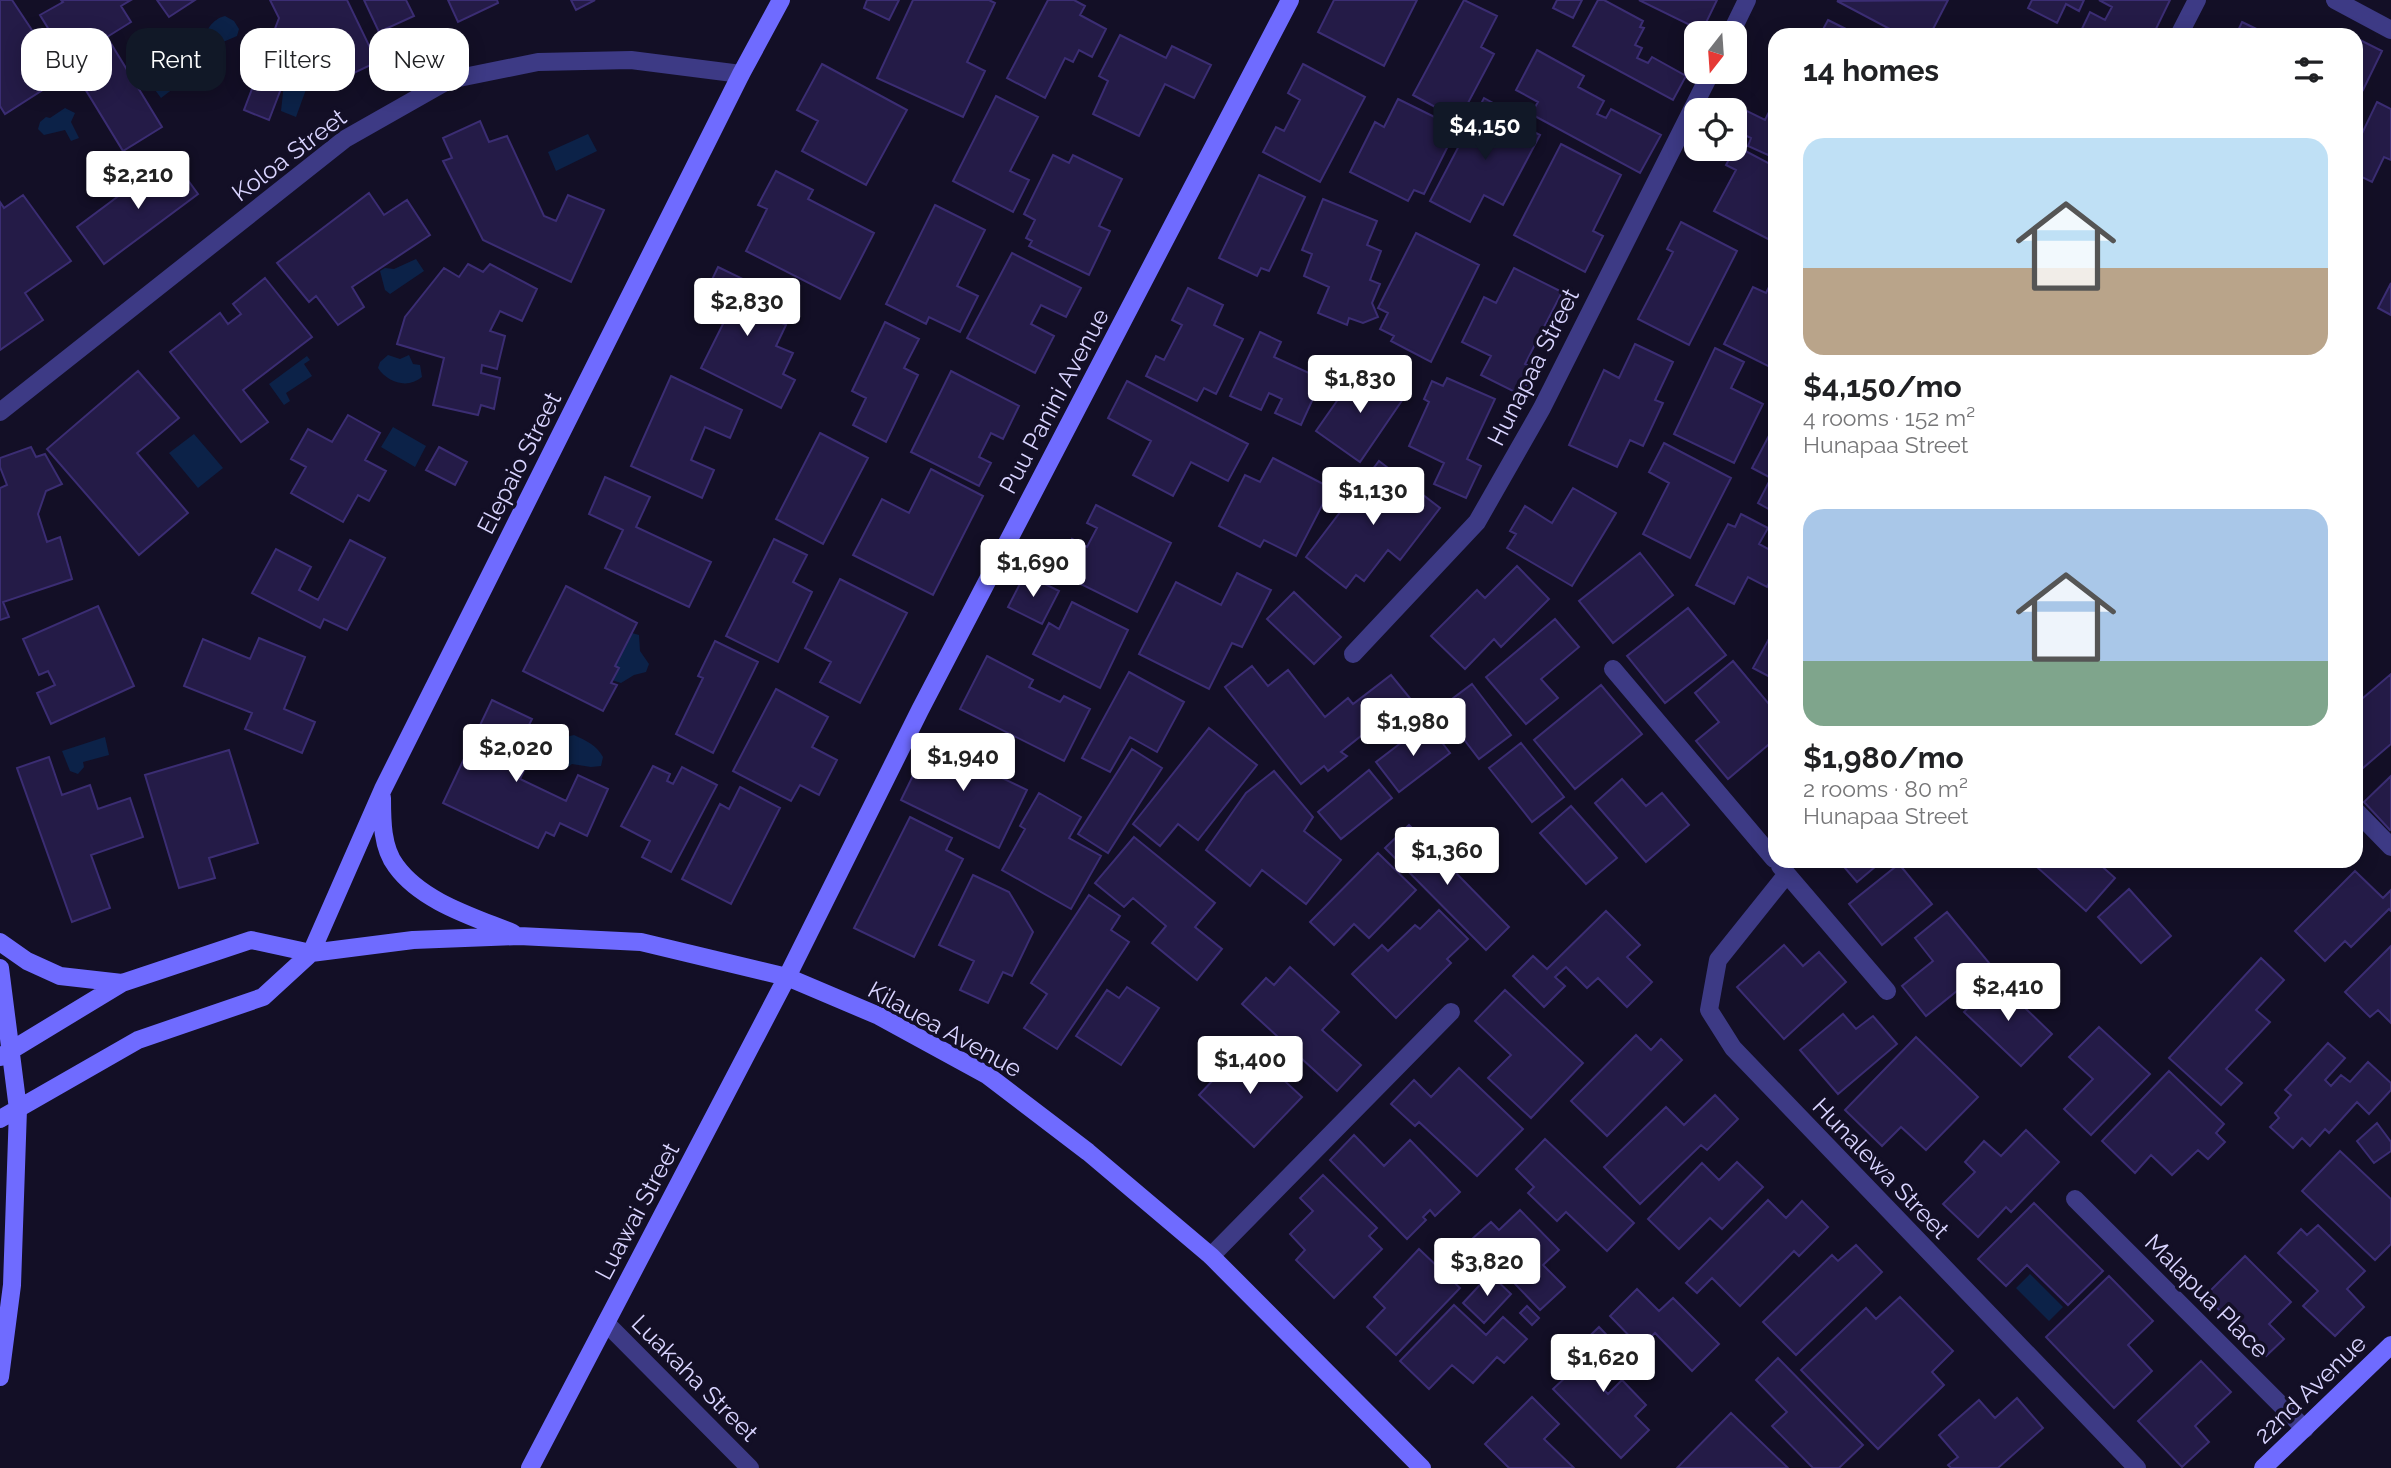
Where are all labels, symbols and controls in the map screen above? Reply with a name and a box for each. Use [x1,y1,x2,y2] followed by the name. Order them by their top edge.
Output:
[1684,21,1746,84] north arrow
[1684,21,1747,161] map controls
[21,28,112,91] chip: Buy
[126,28,226,91] chip: Rent
[240,28,355,91] chip: Filters
[369,28,469,91] chip: New
[2290,51,2328,89] icon: filters
[1803,53,1939,88] text: 14 homes
[1684,98,1747,161] button: locate
[1428,102,1542,162] pin: $4,150
[226,103,352,207] street label: Koloa Street
[1449,111,1521,138] text: $4,150
[81,152,195,211] pin: $2,210
[102,160,174,187] text: $2,210
[2003,183,2129,309] icon: home
[690,278,804,338] pin: $2,830
[1481,283,1585,451] street label: Hunapaa Street
[710,287,784,314] text: $2,830
[993,303,1115,499] street label: Puu Panini Avenue
[1303,356,1417,415] pin: $1,830
[1324,364,1396,391] text: $1,830
[1803,369,1962,404] text: $4,150/mo
[471,387,567,539] street label: Elepaio Street
[1803,404,1975,431] text: 4 rooms · 152 m²
[1803,431,1968,458] text: Hunapaa Street
[1316,468,1430,527] pin: $1,130
[1338,476,1408,503] text: $1,130
[976,540,1090,599] pin: $1,690
[997,548,1069,575] text: $1,690
[2003,554,2129,680] icon: home
[1356,698,1470,758] pin: $1,980
[1377,707,1449,734] text: $1,980
[459,724,573,784] pin: $2,020
[479,733,553,760] text: $2,020
[906,734,1020,793] pin: $1,940
[1803,740,1964,775] text: $1,980/mo
[927,742,999,769] text: $1,940
[1803,775,1968,802] text: 2 rooms · 80 m²
[1803,802,1968,829] text: Hunapaa Street
[1390,828,1504,887] pin: $1,360
[1411,836,1483,863] text: $1,360
[1951,964,2065,1023] pin: $2,410
[1972,972,2044,999] text: $2,410
[863,975,1027,1083] street label: Kilauea Avenue
[1193,1036,1307,1096] pin: $1,400
[1214,1045,1286,1072] text: $1,400
[1807,1092,1955,1244] street label: Hunalewa Street
[589,1137,685,1285] street label: Luawai Street
[2139,1228,2275,1364] street label: Malapua Place
[1430,1238,1544,1298] pin: $3,820
[1450,1247,1524,1274] text: $3,820
[626,1309,764,1447] street label: Luakaha Street
[2248,1329,2372,1449] street label: 22nd Avenue
[1546,1334,1660,1394] pin: $1,620
[1567,1343,1639,1370] text: $1,620

